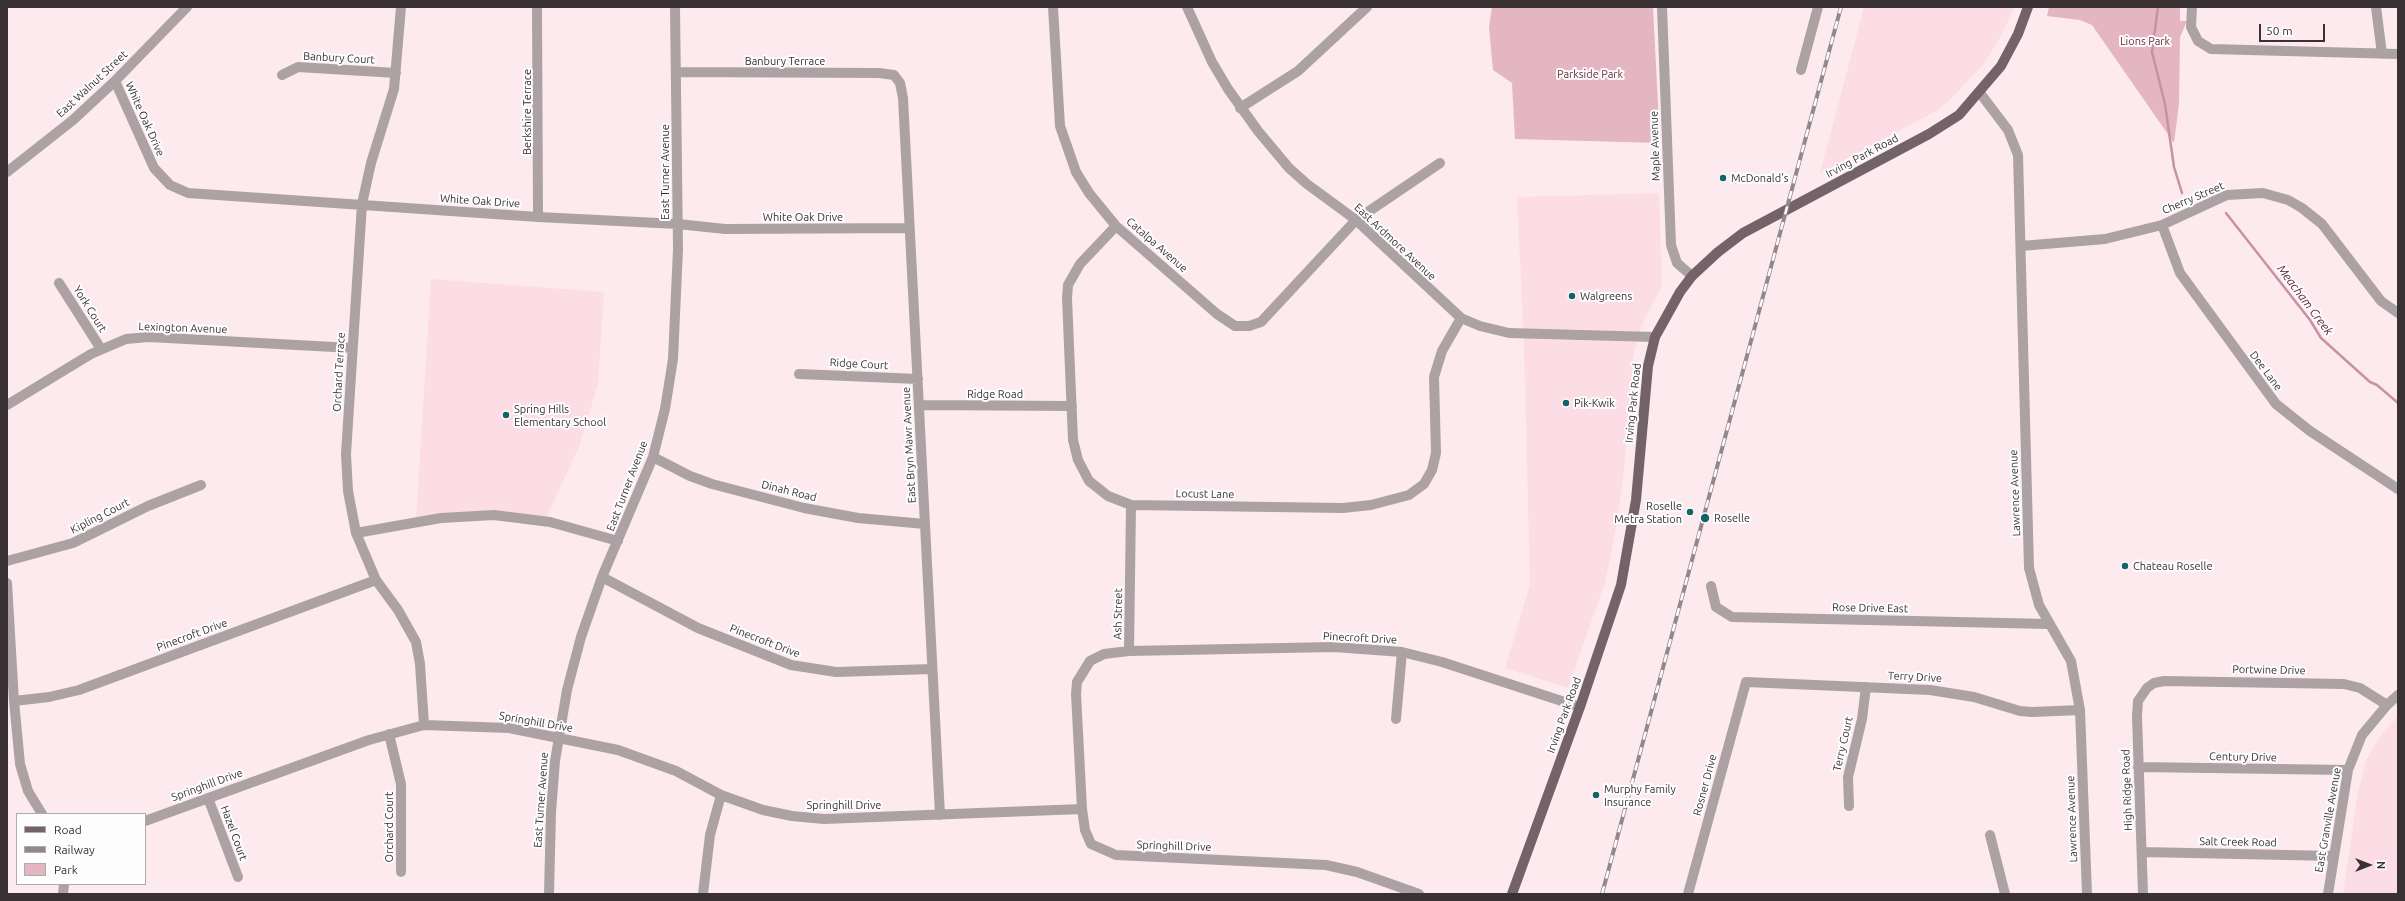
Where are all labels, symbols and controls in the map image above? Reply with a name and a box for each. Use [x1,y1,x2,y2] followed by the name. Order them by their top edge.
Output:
[2261,16,2327,42] scale bar
[2266,24,2293,37] text: 50 m
[2120,34,2170,48] park label: Lions Park
[54,48,130,120] street label: East Walnut Street
[303,50,375,66] street label: Banbury Court
[745,54,825,68] street label: Banbury Terrace
[1557,67,1623,81] park label: Parkside Park
[520,69,534,155] street label: Berkshire Terrace
[123,80,167,158] street label: White Oak Drive
[1647,111,1663,181] street label: Maple Avenue
[658,124,672,220] street label: East Turner Avenue
[1824,131,1900,181] street label: Irving Park Road
[1731,171,1789,185] place label: McDonald's
[1718,173,1728,183] marker: McDonald's
[2160,179,2226,217] street label: Cherry Street
[439,192,521,210] street label: White Oak Drive
[1351,201,1439,283] street label: East Ardmore Avenue
[763,210,843,224] street label: White Oak Drive
[1124,215,1190,275] street label: Catalpa Avenue
[2274,262,2336,338] water label: Meacham Creek
[70,283,110,335] street label: York Court
[1580,289,1632,303] place label: Walgreens
[1567,291,1577,301] marker: Walgreens
[138,320,228,336] street label: Lexington Avenue
[330,332,348,412] street label: Orchard Terrace
[2247,349,2285,393] street label: Dee Lane
[829,356,889,372] street label: Ridge Court
[1622,362,1644,444] street label: Irving Park Road
[899,387,919,503] street label: East Bryn Mawr Avenue
[967,387,1023,401] street label: Ridge Road
[1574,396,1615,410] place label: Pik-Kwik
[1561,398,1571,408] marker: Pik-Kwik
[514,402,606,428] place label: Spring Hills Elementary School
[501,410,511,420] marker: Spring Hills Elementary School
[604,439,650,533] street label: East Turner Avenue
[2007,449,2023,537] street label: Lawrence Avenue
[760,478,818,504] street label: Dinah Road
[1176,487,1234,501] street label: Locust Lane
[68,495,132,537] street label: Kipling Court
[1614,499,1682,525] place label: Roselle Metra Station
[1685,507,1695,517] marker: Roselle Metra Station
[1714,511,1750,525] place label: Roselle
[1699,512,1711,524] marker: Roselle
[2133,559,2212,573] place label: Chateau Roselle
[2120,561,2130,571] marker: Chateau Roselle
[1111,588,1125,640] street label: Ash Street
[1832,601,1908,615] street label: Rose Drive East
[155,616,229,654] street label: Pinecroft Drive
[728,622,802,660] street label: Pinecroft Drive
[1323,629,1397,647] street label: Pinecroft Drive
[2232,663,2306,677] street label: Portwine Drive
[1888,669,1942,685] street label: Terry Drive
[1544,675,1584,755] street label: Irving Park Road
[498,709,574,735] street label: Springhill Drive
[1830,715,1856,773] street label: Terry Court
[2119,749,2135,831] street label: High Ridge Road
[2209,750,2277,764] street label: Century Drive
[531,752,551,848] street label: East Turner Avenue
[1690,753,1720,817] street label: Rosner Drive
[170,766,244,804] street label: Springhill Drive
[2312,767,2344,873] street label: East Granville Avenue
[2064,775,2080,863] street label: Lawrence Avenue
[1604,782,1676,808] place label: Murphy Family Insurance
[1591,790,1601,800] marker: Murphy Family Insurance
[382,792,396,862] street label: Orchard Court
[807,798,881,812] street label: Springhill Drive
[218,804,250,862] street label: Hazel Court
[16,813,146,885] legend
[54,823,82,836] text: Road
[2199,835,2277,849] street label: Salt Creek Road
[1136,838,1212,854] street label: Springhill Drive
[54,843,95,856] text: Railway
[2349,845,2389,885] north arrow
[2375,861,2387,869] text: N
[54,863,78,876] text: Park

